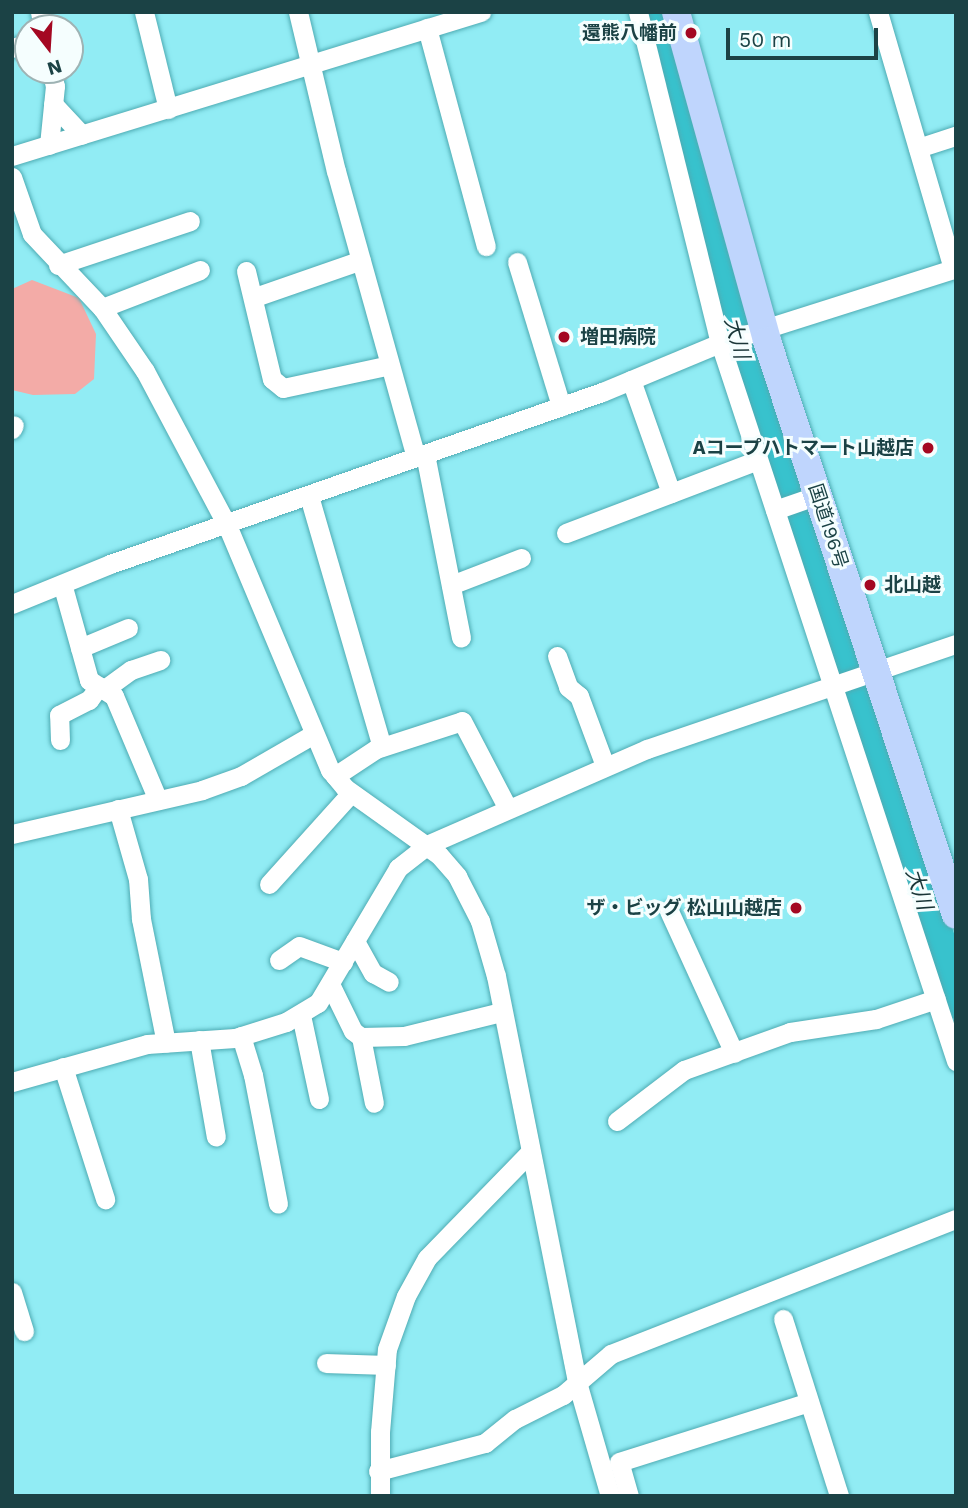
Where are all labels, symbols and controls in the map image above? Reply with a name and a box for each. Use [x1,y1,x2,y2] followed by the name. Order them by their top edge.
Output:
[14,14,84,84] north arrow
[730,14,882,58] scale bar
[582,22,677,44] place label: 還熊八幡前
[683,25,699,41] marker: 還熊八幡前
[739,27,791,52] text: 50 m
[45,55,65,81] text: N
[719,314,755,362] water label: 大川
[580,326,656,348] place label: 増田病院
[554,327,574,347] marker: 増田病院
[692,437,914,459] place label: Aコープハトマート山越店
[920,440,936,456] marker: Aコープハトマート山越店
[804,481,852,571] street label: 国道196号
[884,574,941,596] place label: 北山越
[862,577,878,593] marker: 北山越
[901,865,937,913] water label: 大川
[587,897,782,919] place label: ザ・ビッグ 松山山越店
[788,900,804,916] marker: ザ・ビッグ 松山山越店

